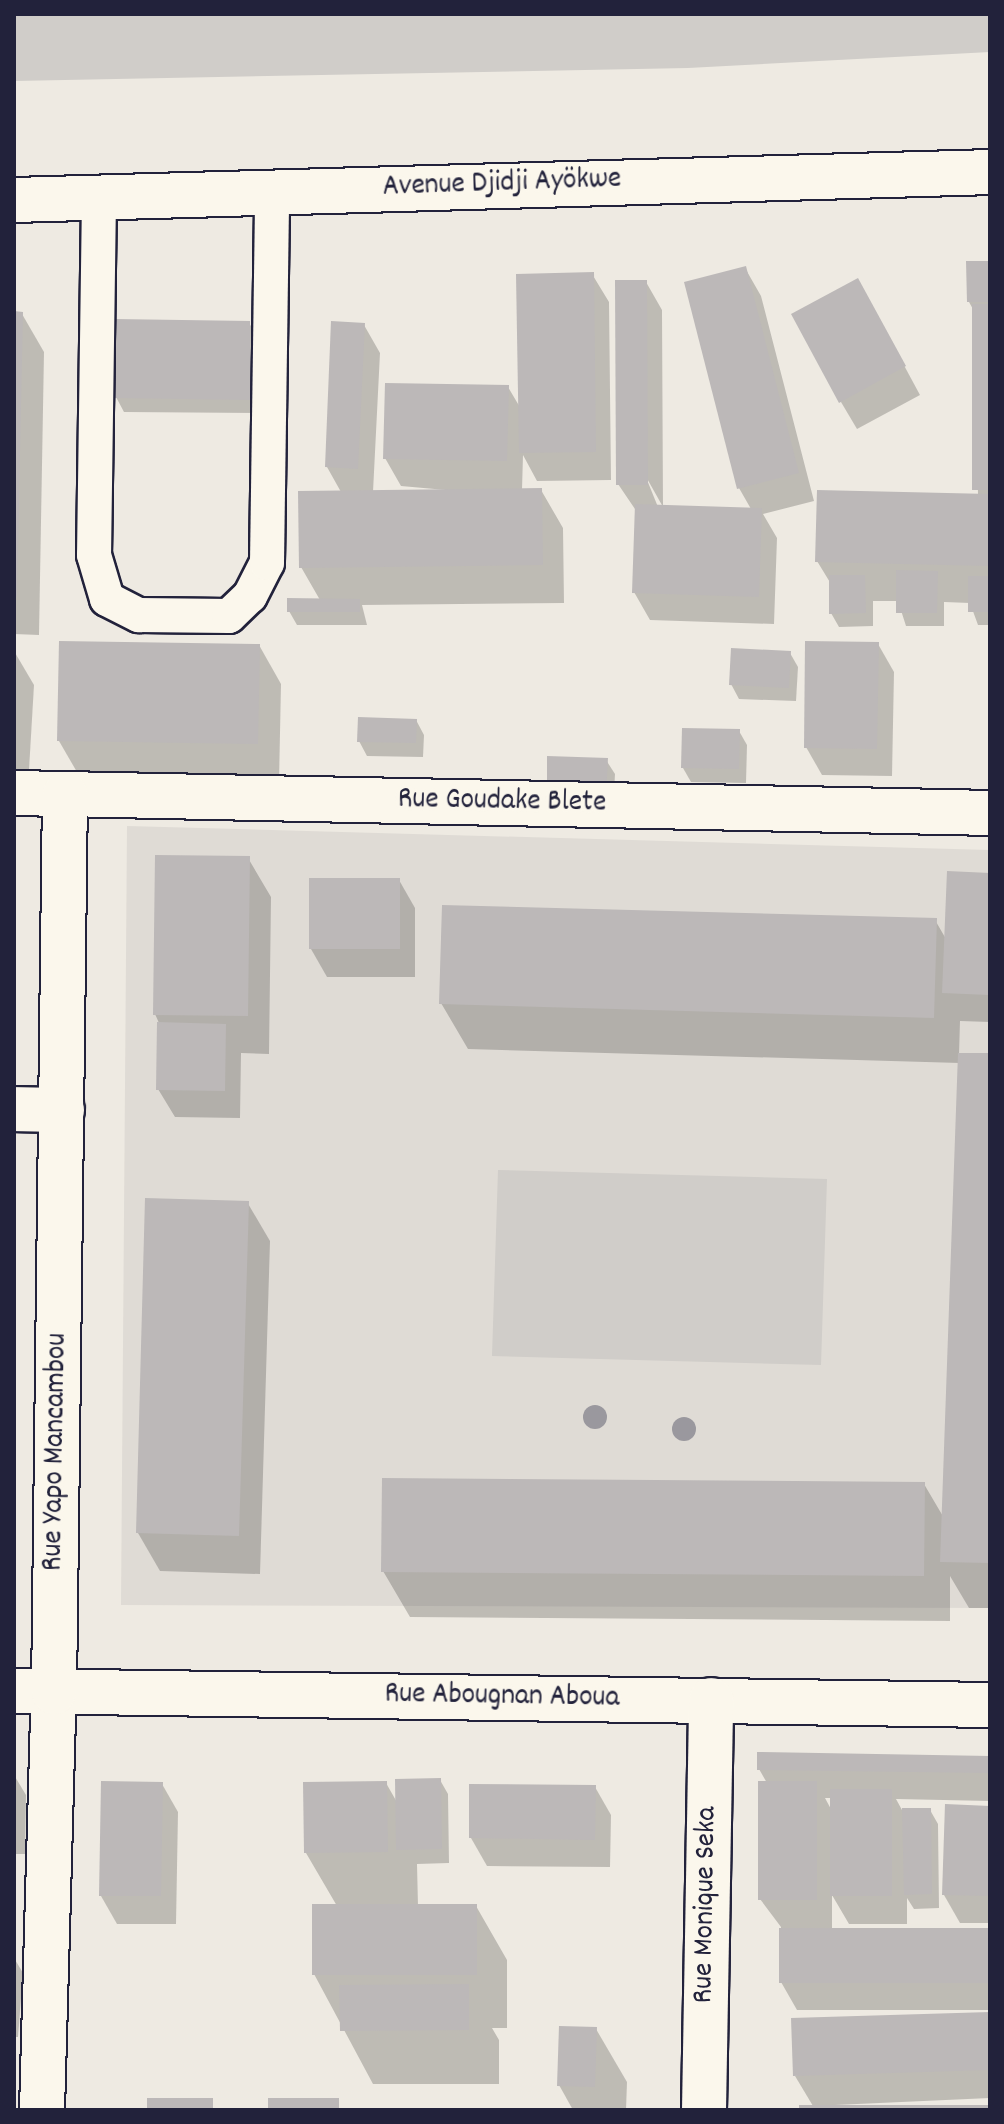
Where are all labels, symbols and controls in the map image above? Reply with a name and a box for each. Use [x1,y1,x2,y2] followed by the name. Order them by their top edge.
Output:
[382,163,622,207] street label: Avenue Djidji Ayökwe
[398,783,606,823] street label: Rue Goudake Blete
[37,1333,77,1571] street label: Rue Yapo Mancambou
[384,1678,620,1718] street label: Rue Abougnan Aboua
[687,1806,727,2004] street label: Rue Monique Seka

